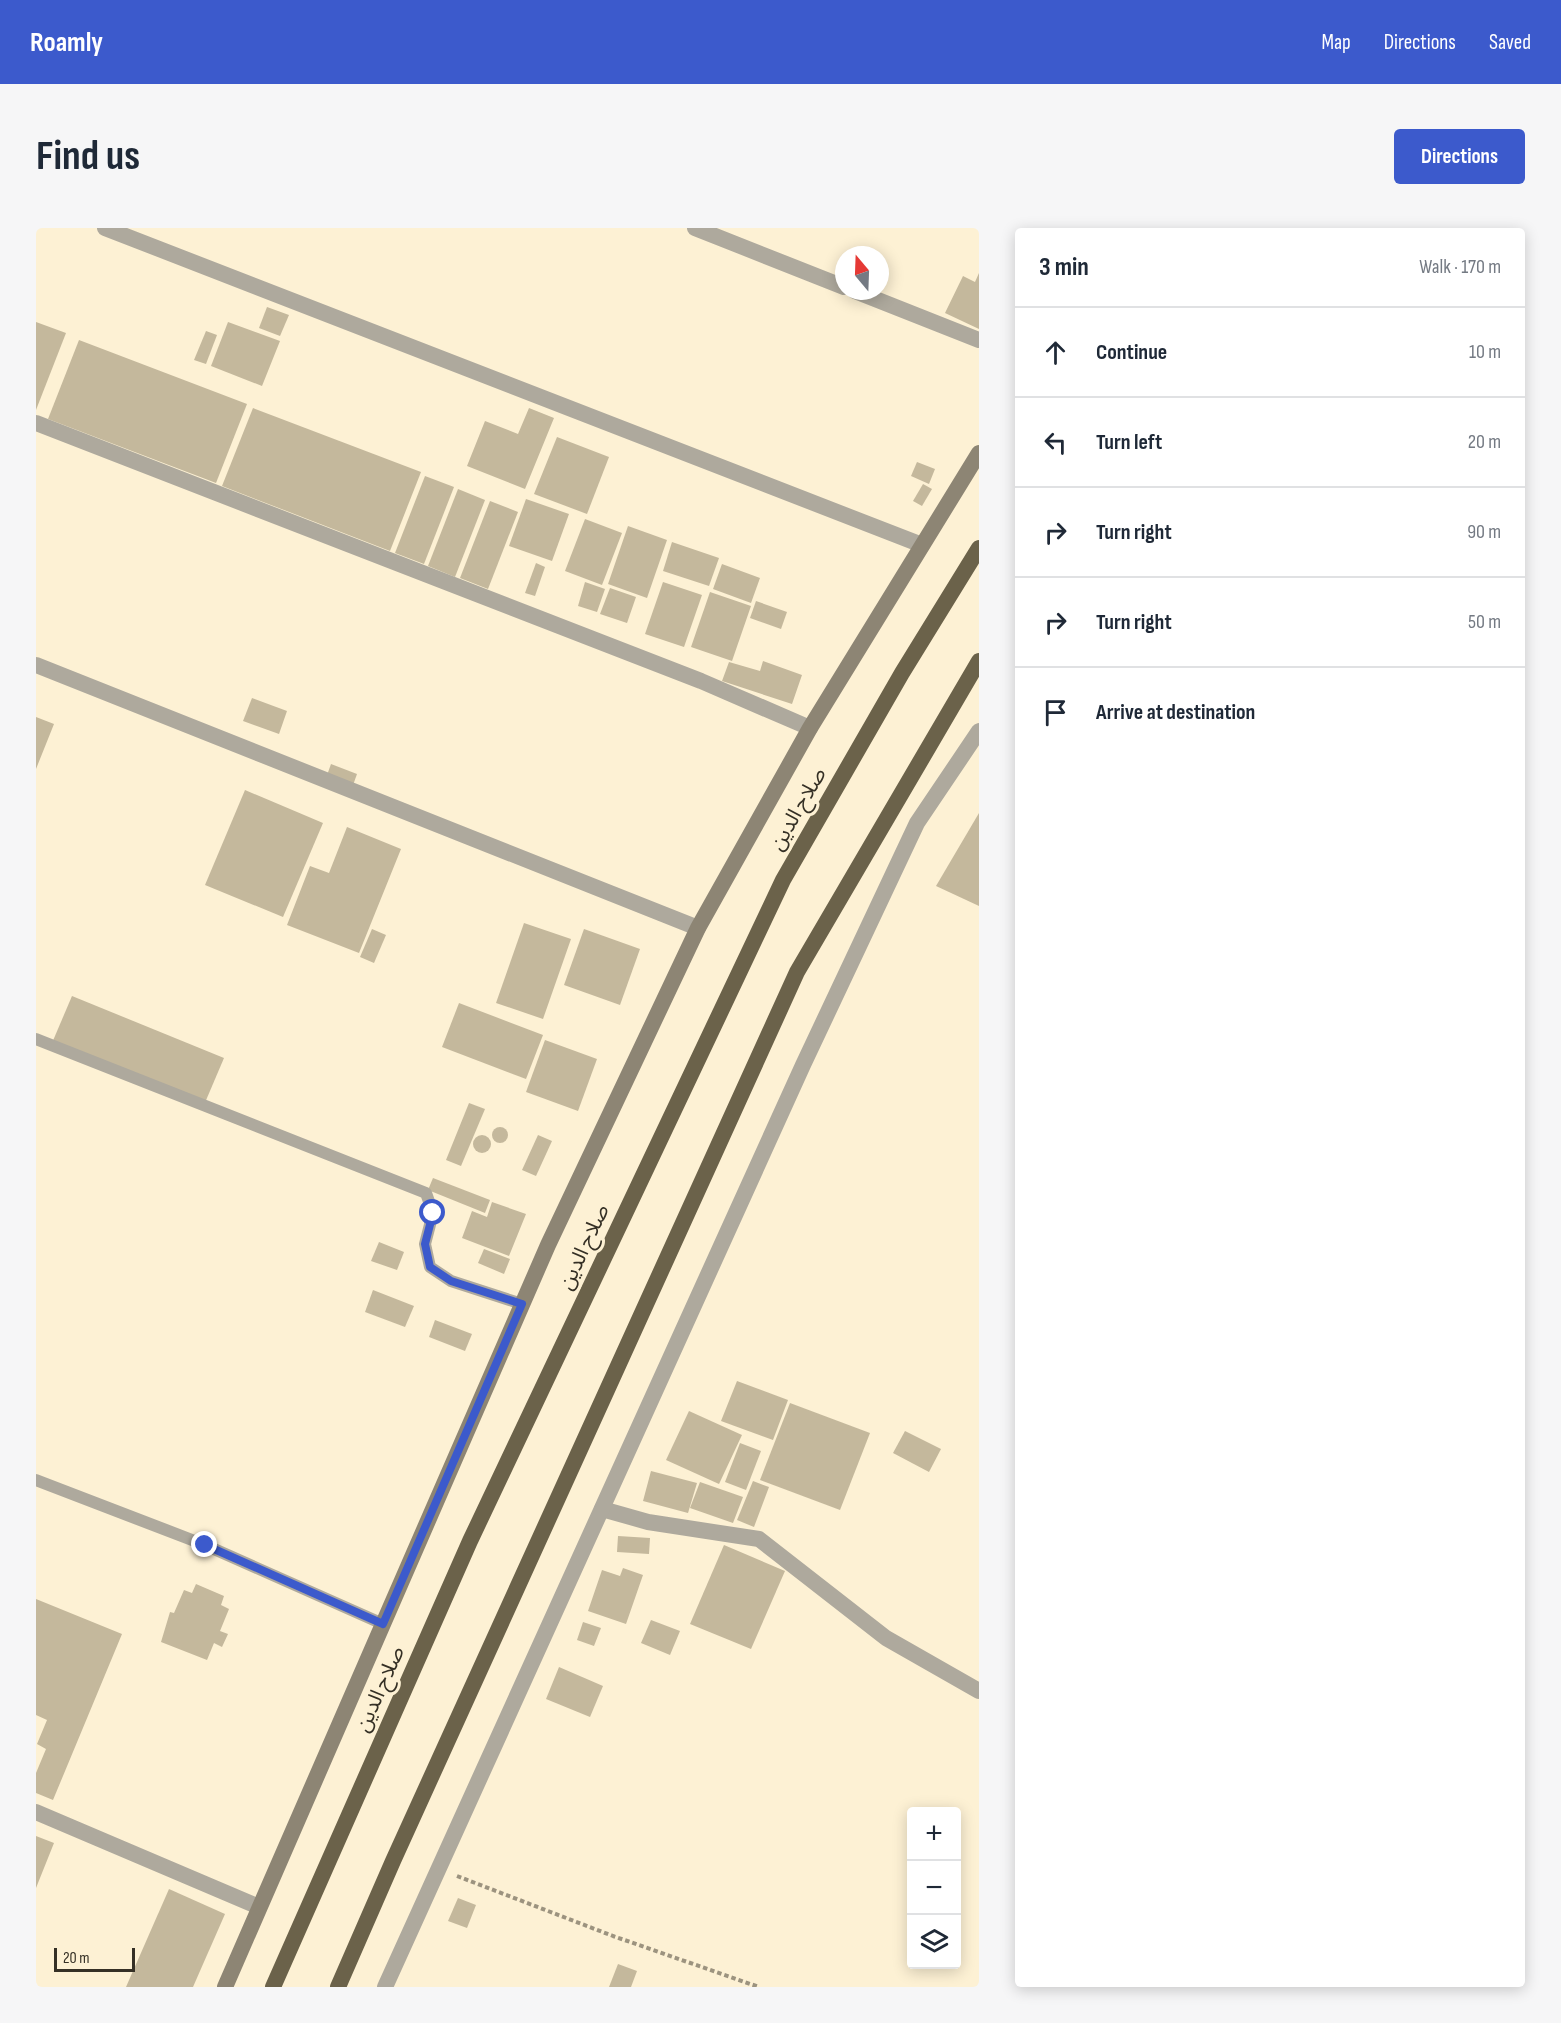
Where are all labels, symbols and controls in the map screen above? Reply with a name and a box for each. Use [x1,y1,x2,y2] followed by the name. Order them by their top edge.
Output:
[30,26,103,59] text: Roamly
[1321,30,1351,55] text: Map
[1384,30,1456,55] text: Directions
[1489,30,1531,55] text: Saved
[1394,129,1525,184] button: Directions
[36,131,140,182] text: Find us
[835,246,889,300] north arrow
[1039,252,1089,283] text: 3 min
[1419,255,1501,279] text: Walk · 170 m
[1039,336,1072,369] icon: ahead
[1096,339,1167,366] text: Continue
[1469,340,1501,364] text: 10 m
[1039,426,1072,459] icon: left
[1096,429,1162,456] text: Turn left
[1468,430,1501,454] text: 20 m
[1039,516,1072,549] icon: right
[1096,519,1172,546] text: Turn right
[1467,520,1501,544] text: 90 m
[1039,606,1072,639] icon: right
[1096,609,1172,636] text: Turn right
[1468,610,1501,634] text: 50 m
[1039,696,1072,729] icon: arrive
[1096,699,1255,726] text: Arrive at destination
[764,763,833,856] street label: صلاح الدين
[419,1199,445,1225] route start
[553,1200,616,1295] street label: صلاح الدين
[191,1531,217,1557] route end
[350,1642,412,1737] street label: صلاح الدين
[907,1807,961,1969] map controls
[907,1807,961,1861] button: +
[907,1861,961,1915] button: −
[907,1915,961,1969] button: layers
[54,1945,135,1972] scale bar
[63,1949,90,1968] text: 20 m

